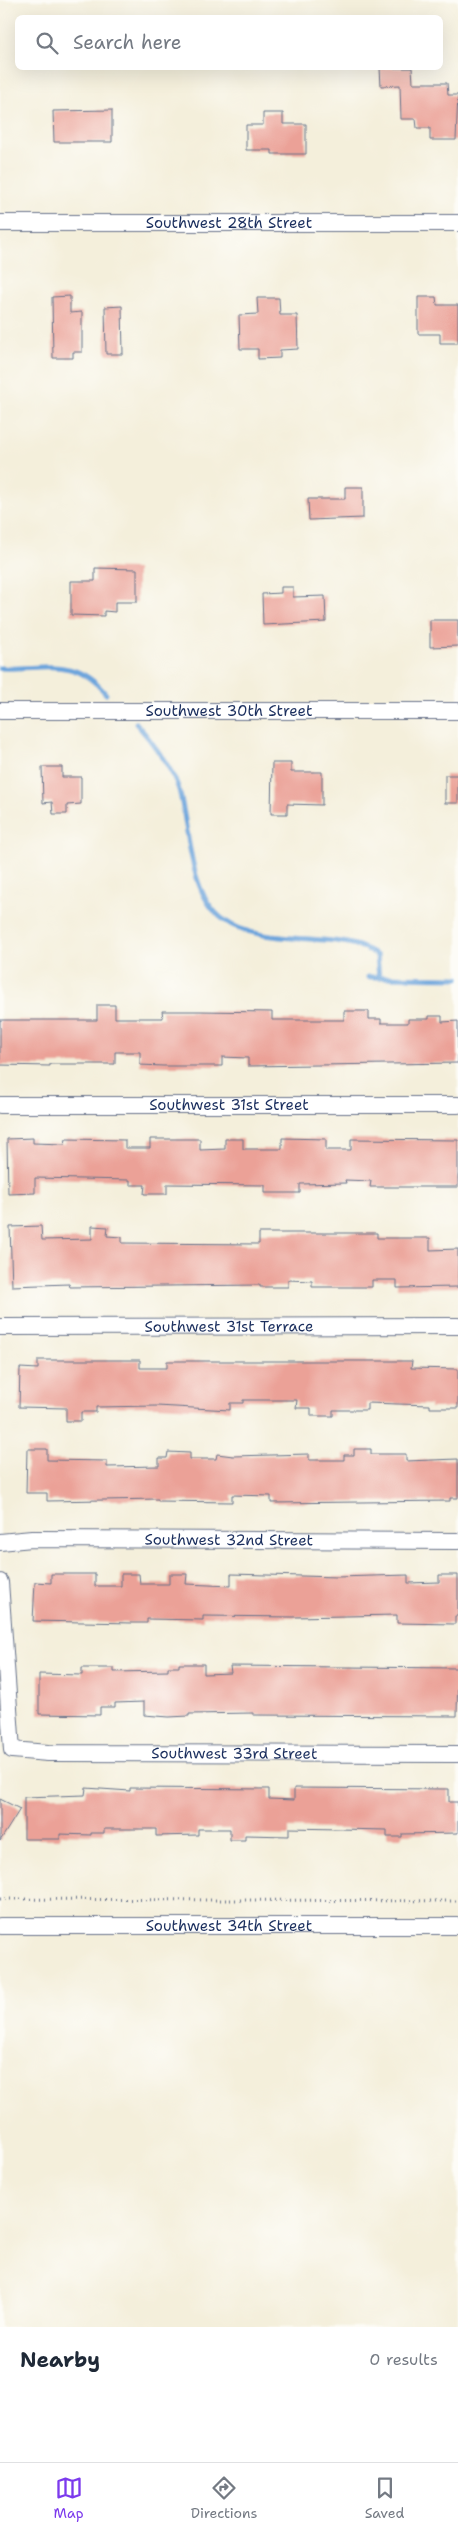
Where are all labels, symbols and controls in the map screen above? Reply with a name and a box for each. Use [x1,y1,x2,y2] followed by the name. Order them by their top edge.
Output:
[15,15,443,70] search box
[33,29,61,57] icon: search
[73,30,182,55] text: Search here
[146,213,312,233] street label: Southwest 28th Street
[146,701,312,721] street label: Southwest 30th Street
[149,1095,309,1115] street label: Southwest 31st Street
[145,1316,313,1337] street label: Southwest 31st Terrace
[145,1530,313,1550] street label: Southwest 32nd Street
[151,1743,318,1764] street label: Southwest 33rd Street
[146,1916,312,1936] street label: Southwest 34th Street
[20,2346,100,2374] text: Nearby
[369,2349,438,2370] text: 0 results
[54,2474,84,2522] tab: Map
[191,2474,257,2522] tab: Directions
[365,2474,404,2522] tab: Saved

